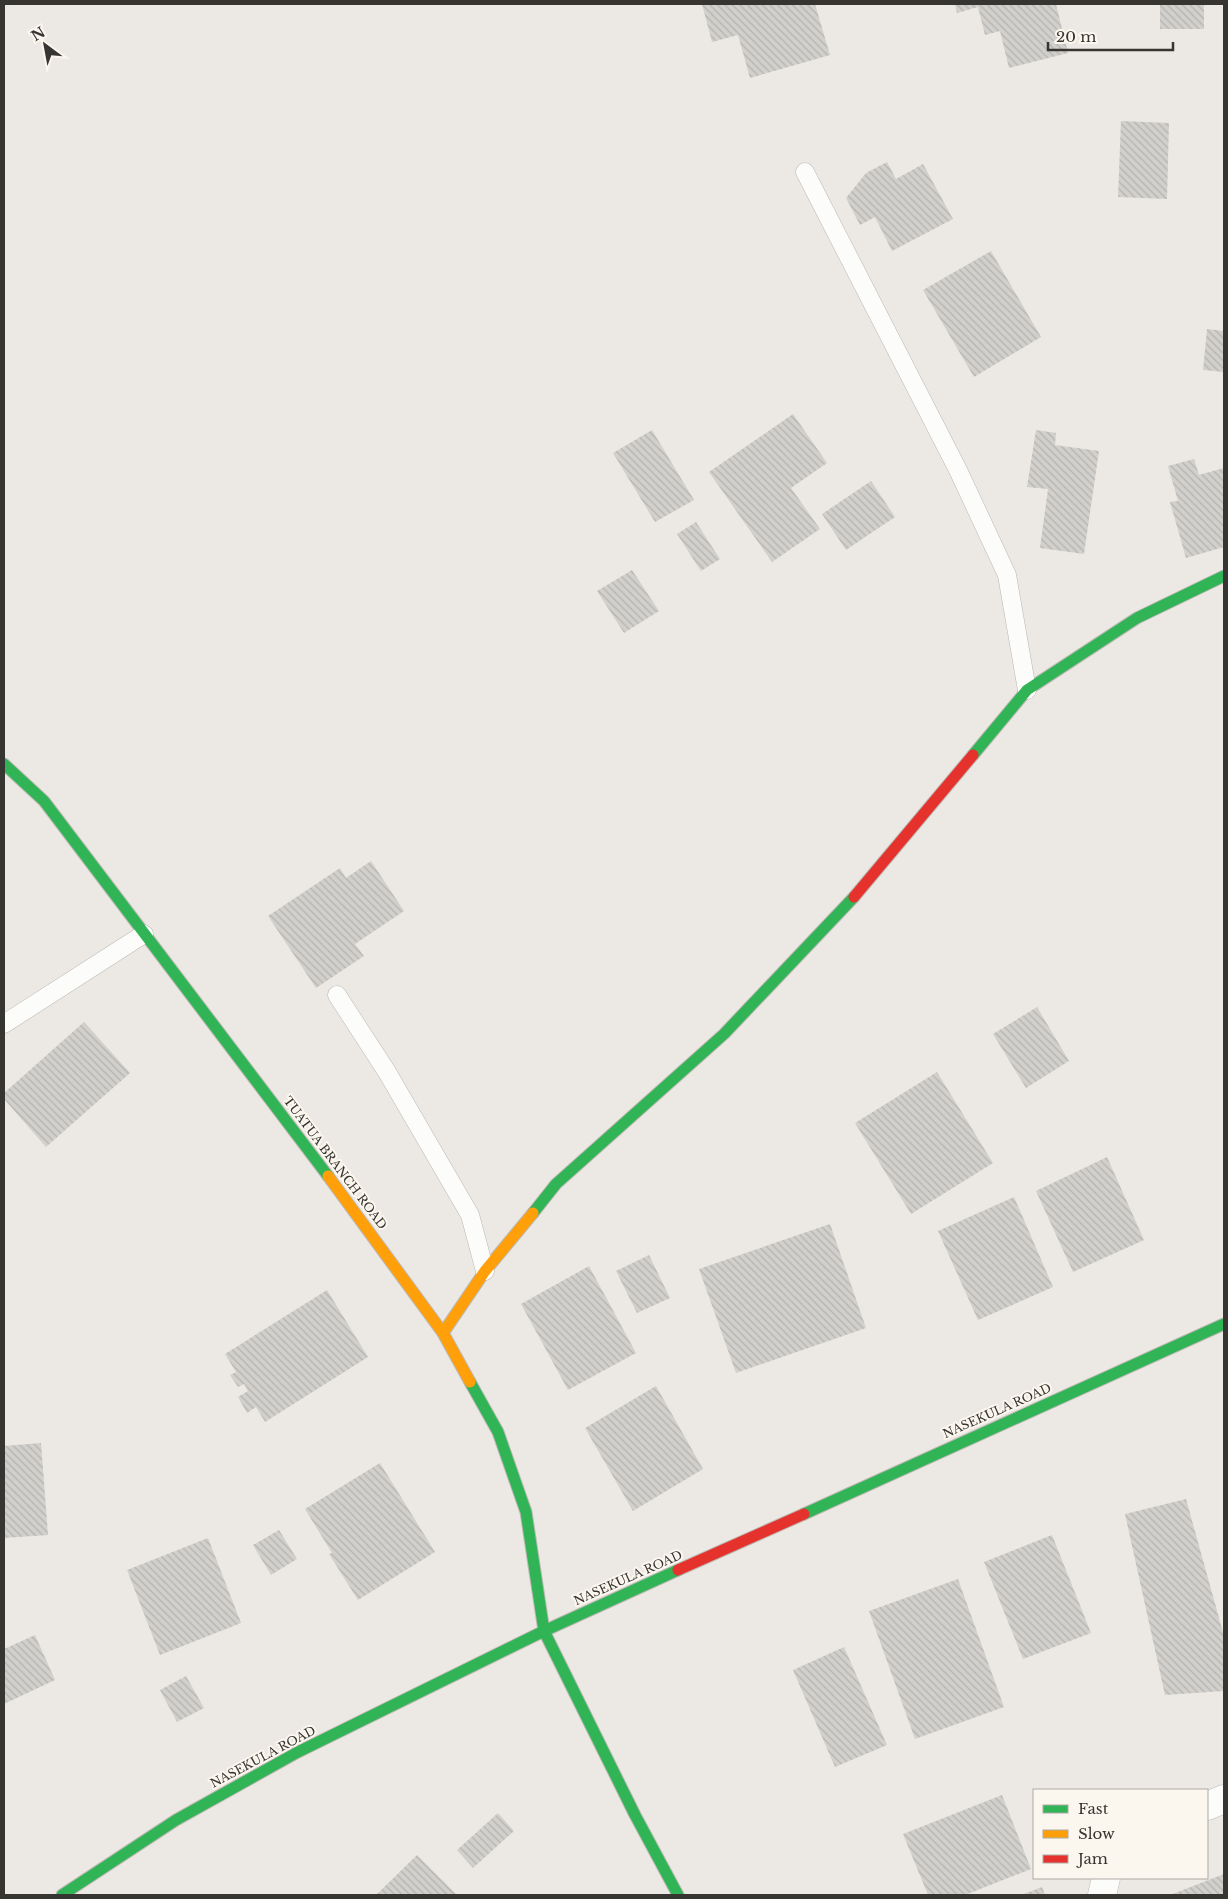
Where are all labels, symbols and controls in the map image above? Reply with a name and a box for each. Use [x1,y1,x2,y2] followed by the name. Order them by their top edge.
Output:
[20,20,70,70] north arrow
[1048,20,1173,52] scale bar
[28,23,48,45] text: N
[1056,27,1096,46] text: 20 m
[281,1093,390,1232] street label: TUATUA BRANCH ROAD
[940,1380,1053,1441] street label: NASEKULA ROAD
[571,1547,684,1608] street label: NASEKULA ROAD
[208,1722,318,1791] street label: NASEKULA ROAD
[1033,1789,1208,1879] legend
[1078,1799,1109,1818] text: Fast
[1078,1824,1115,1843] text: Slow
[1076,1849,1108,1868] text: Jam

